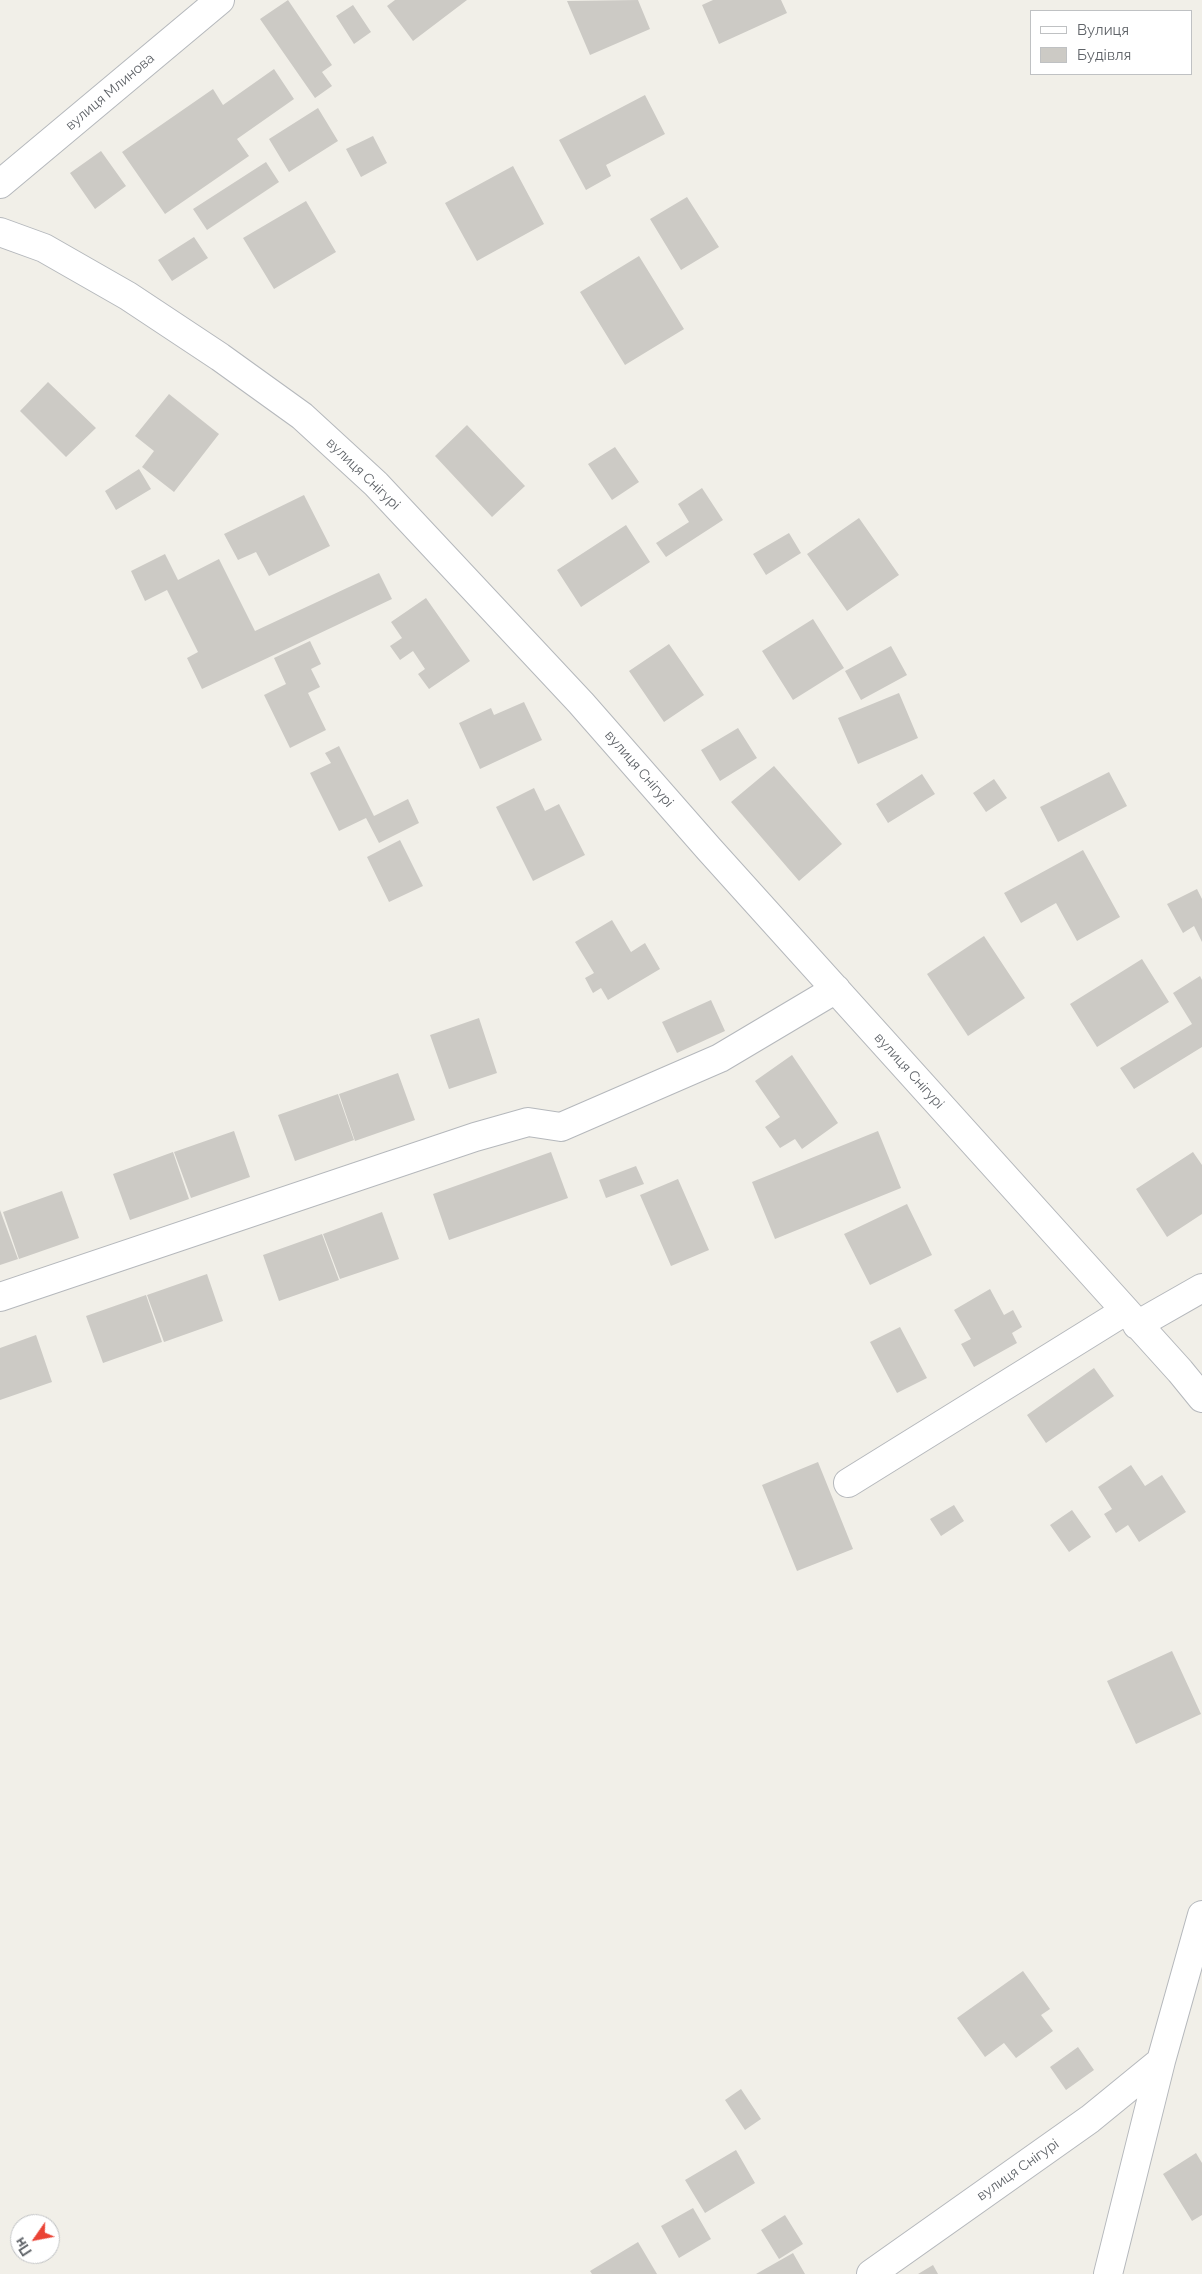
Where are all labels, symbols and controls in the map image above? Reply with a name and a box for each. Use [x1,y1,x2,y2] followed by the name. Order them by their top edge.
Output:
[1030,10,1192,75] legend
[1077,21,1129,39] text: Вулиця
[1077,46,1131,64] text: Будівля
[62,50,158,134] street label: вулиця Млинова
[323,435,403,513] street label: вулиця Снігурі
[601,727,677,811] street label: вулиця Снігурі
[871,1030,947,1112] street label: вулиця Снігурі
[974,2136,1062,2204] street label: вулиця Снігурі
[10,2214,60,2264] north arrow
[11,2234,35,2259] text: Пн

